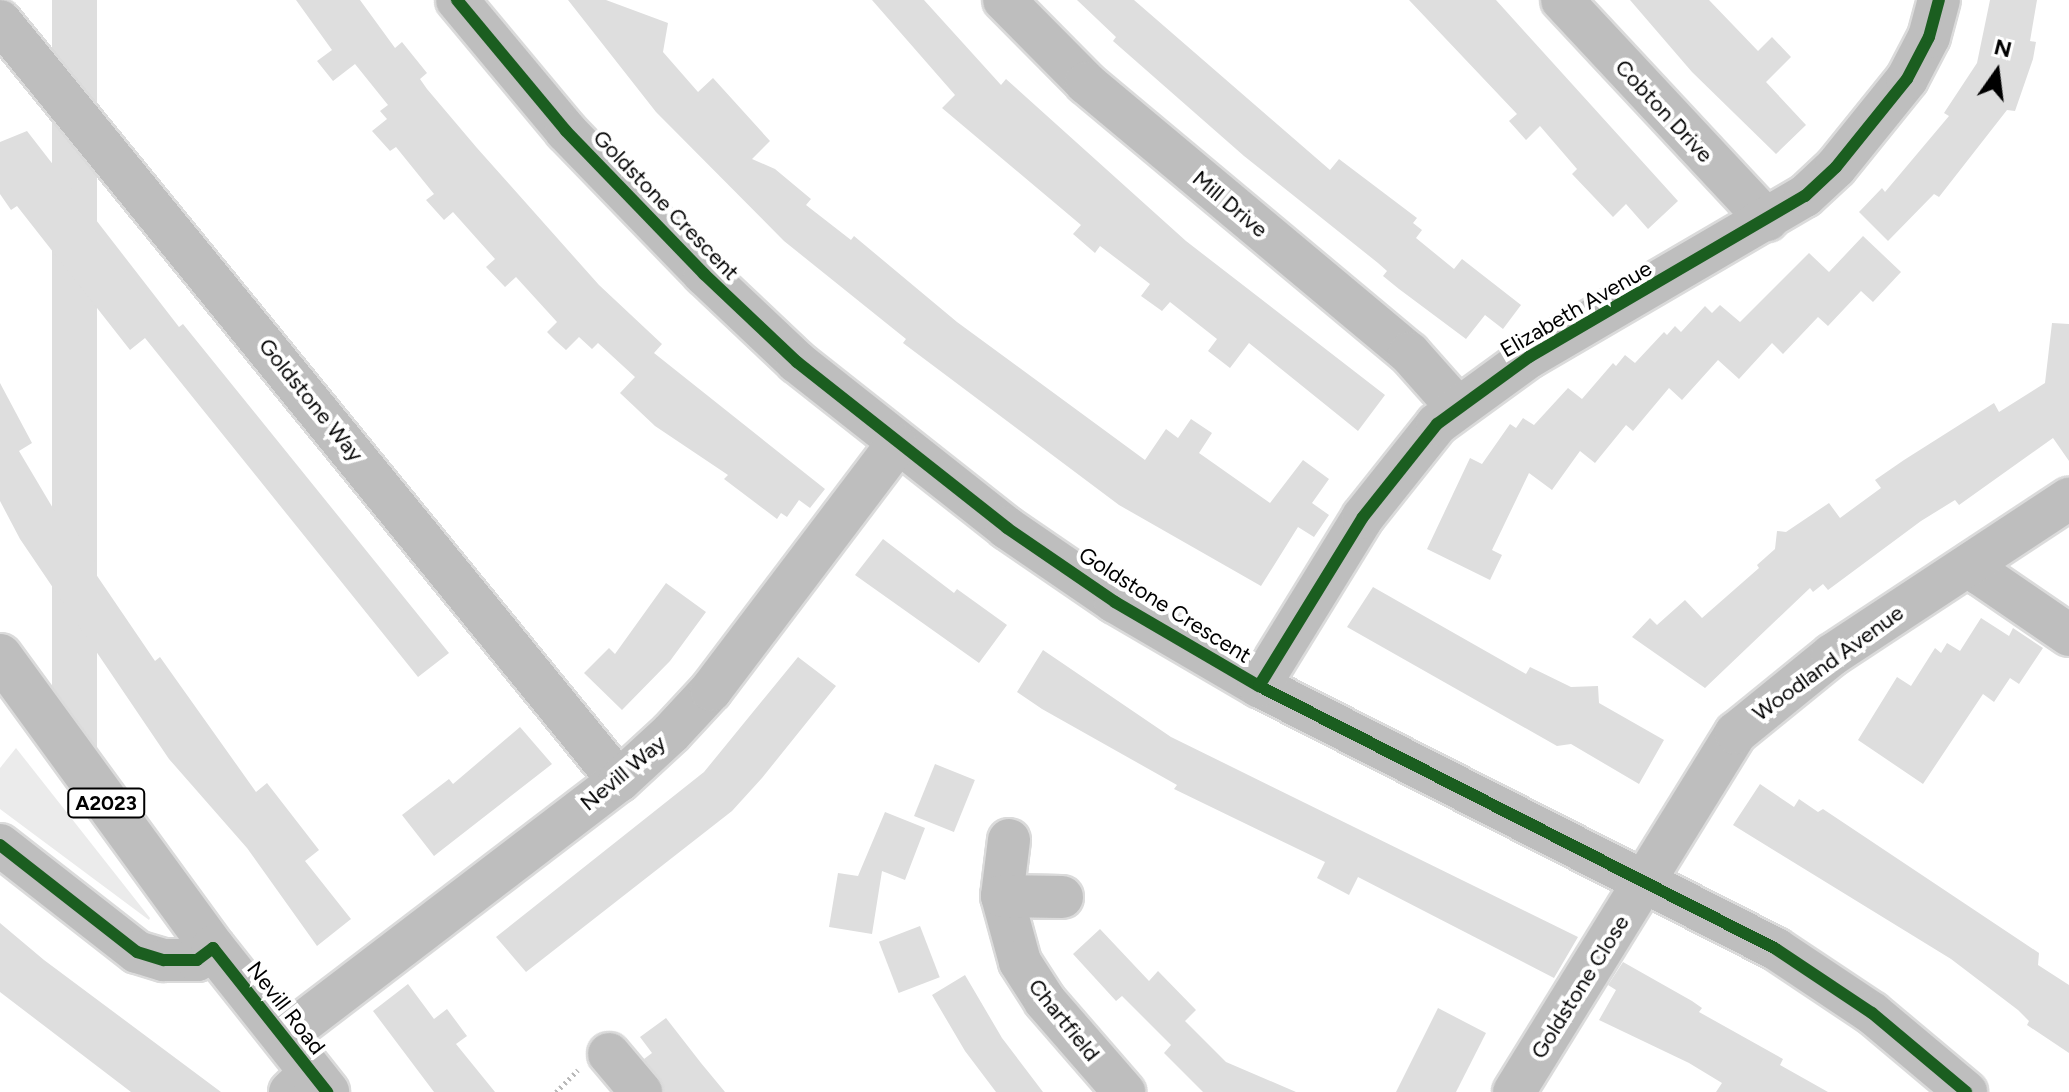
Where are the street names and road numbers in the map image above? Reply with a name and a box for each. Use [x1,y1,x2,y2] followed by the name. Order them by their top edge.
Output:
[1610,54,1718,168] street label: Cobton Drive
[588,125,744,285] street label: Goldstone Crescent
[1187,165,1273,243] street label: Mill Drive
[1496,255,1656,363] street label: Elizabeth Avenue
[253,333,369,467] street label: Goldstone Way
[1074,541,1256,669] street label: Goldstone Crescent
[1748,600,1908,726] street label: Woodland Avenue
[575,730,671,816] street label: Nevill Way
[66,787,146,819] road number: A2023
[1525,910,1635,1064] street label: Goldstone Close
[241,956,331,1060] street label: Nevill Road
[1023,974,1105,1066] street label: Chartfield

